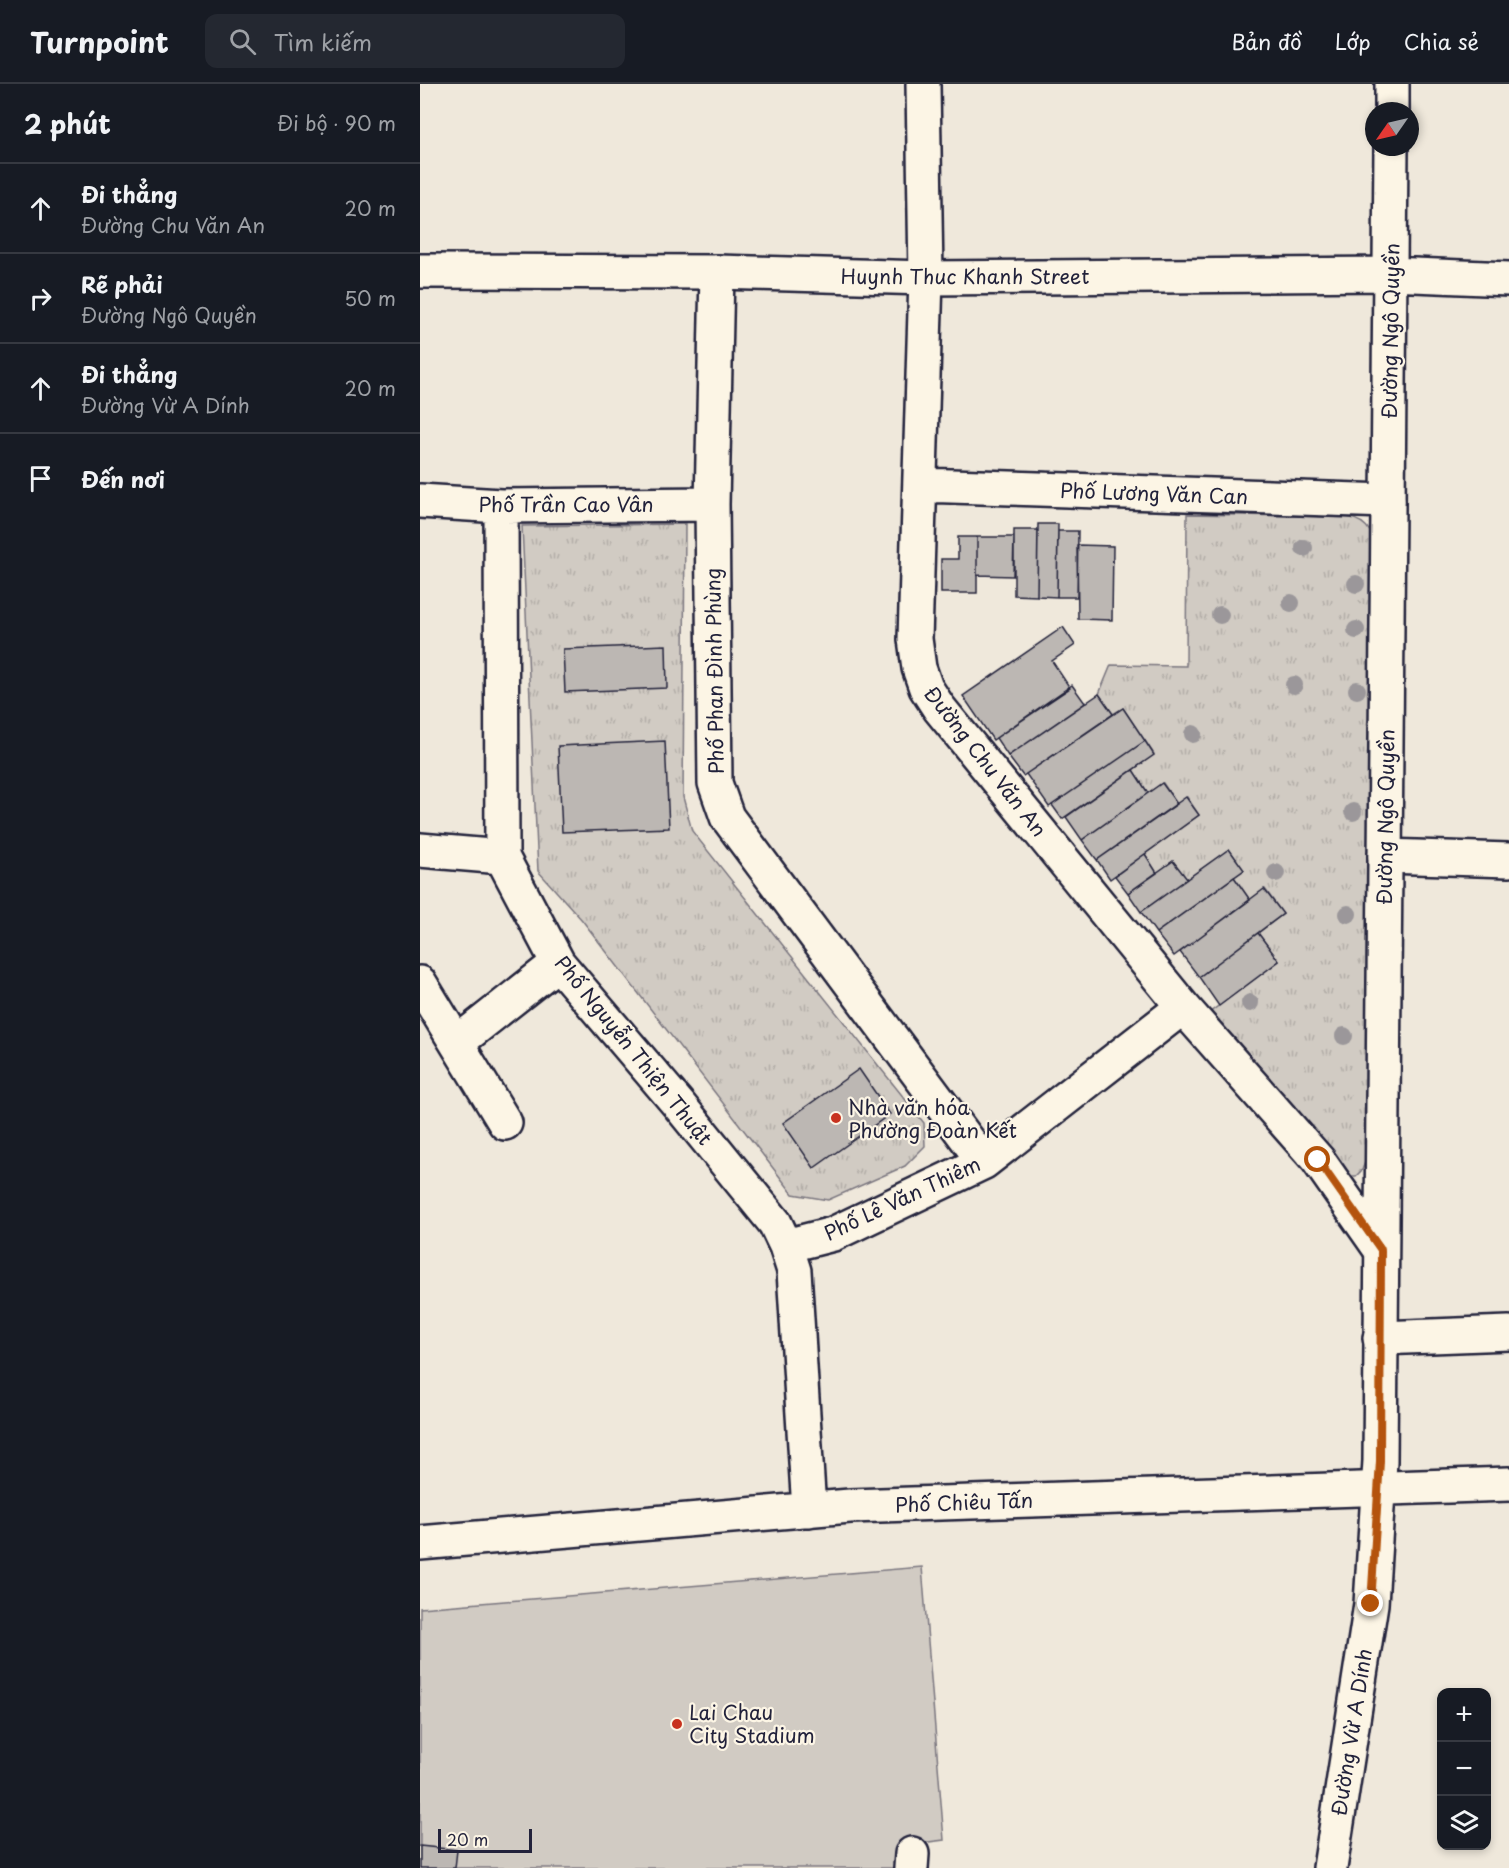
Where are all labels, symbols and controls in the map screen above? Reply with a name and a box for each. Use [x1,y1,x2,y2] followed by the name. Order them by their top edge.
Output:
[205,14,625,68] search box
[30,20,169,63] text: Turnpoint
[226,25,259,58] icon: search
[274,25,372,58] text: Tìm kiếm
[1231,25,1302,57] text: Bản đồ
[1335,25,1371,57] text: Lớp
[1404,25,1479,57] text: Chia sẻ
[1365,102,1419,156] north arrow
[24,104,111,143] text: 2 phút
[277,108,396,138] text: Đi bộ · 90 m
[81,177,177,210] text: Đi thẳng
[24,192,57,225] icon: ahead
[344,193,396,223] text: 20 m
[81,210,265,240] text: Đường Chu Văn An
[1373,243,1407,419] street label: Đường Ngô Quyền
[841,261,1089,291] street label: Huynh Thuc Khanh Street
[81,267,163,300] text: Rẽ phải
[24,282,57,315] icon: right
[344,283,396,313] text: 50 m
[81,300,257,330] text: Đường Ngô Quyền
[81,357,177,390] text: Đi thẳng
[24,372,57,405] icon: ahead
[344,373,396,403] text: 20 m
[81,390,250,420] text: Đường Vừ A Dính
[24,462,57,495] icon: arrive
[81,462,165,495] text: Đến nơi
[1060,475,1248,511] street label: Phố Lương Văn Can
[478,489,654,519] street label: Phố Trần Cao Vân
[697,568,731,774] street label: Phố Phan Đình Phùng
[918,679,1054,843] street label: Đường Chu Văn An
[1368,729,1402,905] street label: Đường Ngô Quyền
[548,949,720,1151] street label: Phố Nguyễn Thiện Thuật
[848,1092,1017,1145] place label: Nhà văn hóa Phường Đoàn Kết
[829,1111,843,1125] marker: Nhà văn hóa Phường Đoàn Kết
[1304,1146,1330,1172] route start
[819,1149,985,1247] street label: Phố Lê Văn Thiêm
[894,1485,1034,1519] street label: Phố Chiêu Tấn
[1357,1590,1383,1616] route end
[1323,1646,1379,1818] street label: Đường Vừ A Dính
[1437,1688,1491,1850] map controls
[1437,1688,1491,1742] button: +
[689,1697,815,1750] place label: Lai Chau City Stadium
[670,1717,684,1731] marker: Lai Chau City Stadium
[1437,1742,1491,1796] button: −
[1437,1796,1491,1850] button: layers
[438,1826,532,1854] scale bar
[447,1827,488,1851] text: 20 m

